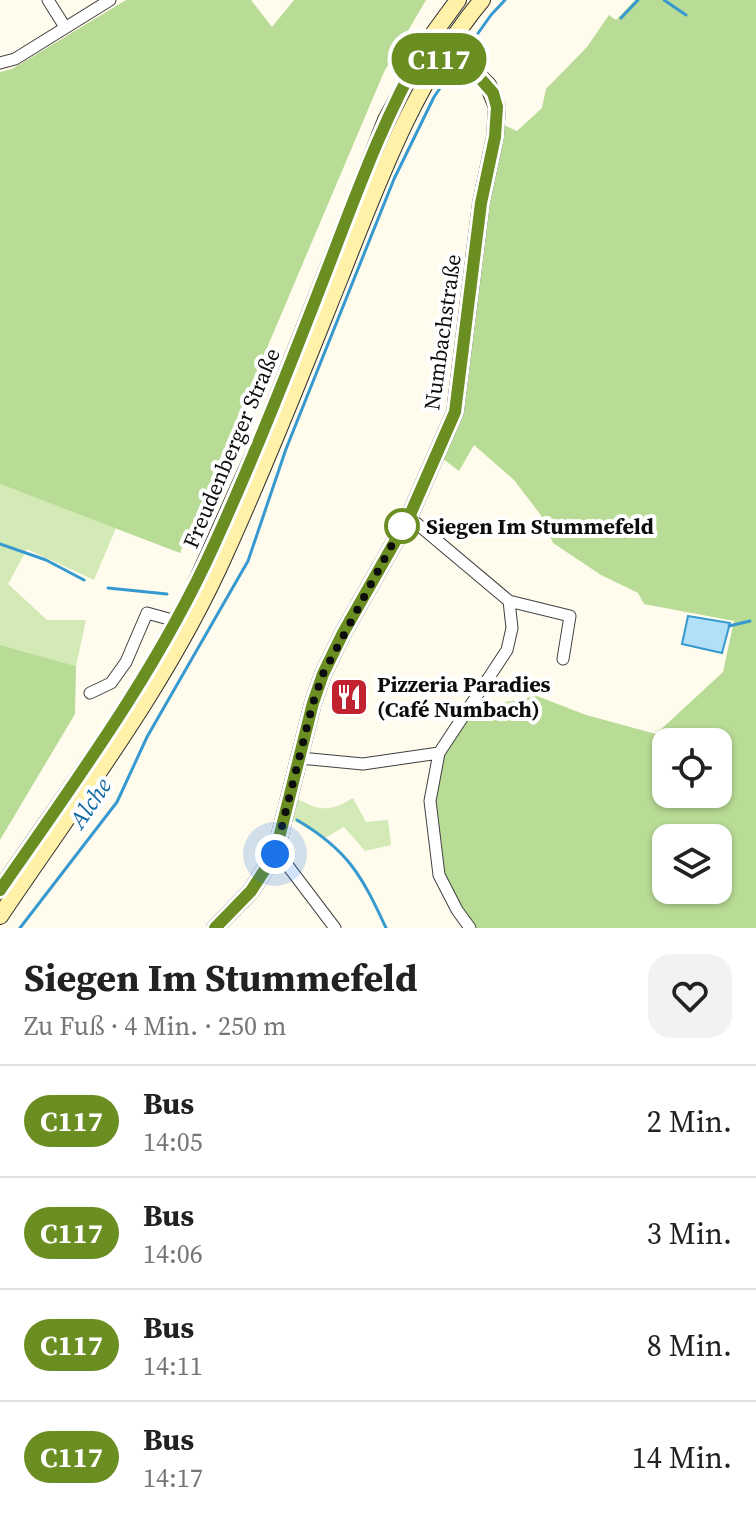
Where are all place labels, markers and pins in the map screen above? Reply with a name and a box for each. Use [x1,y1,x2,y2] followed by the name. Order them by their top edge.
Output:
[385,509,419,543] marker: Siegen Im Stummefeld
[426,511,654,541] place label: Siegen Im Stummefeld
[377,669,551,724] place label: Pizzeria Paradies (Café Numbach)
[328,676,370,718] restaurant icon: Pizzeria Paradies (Café Numbach)

